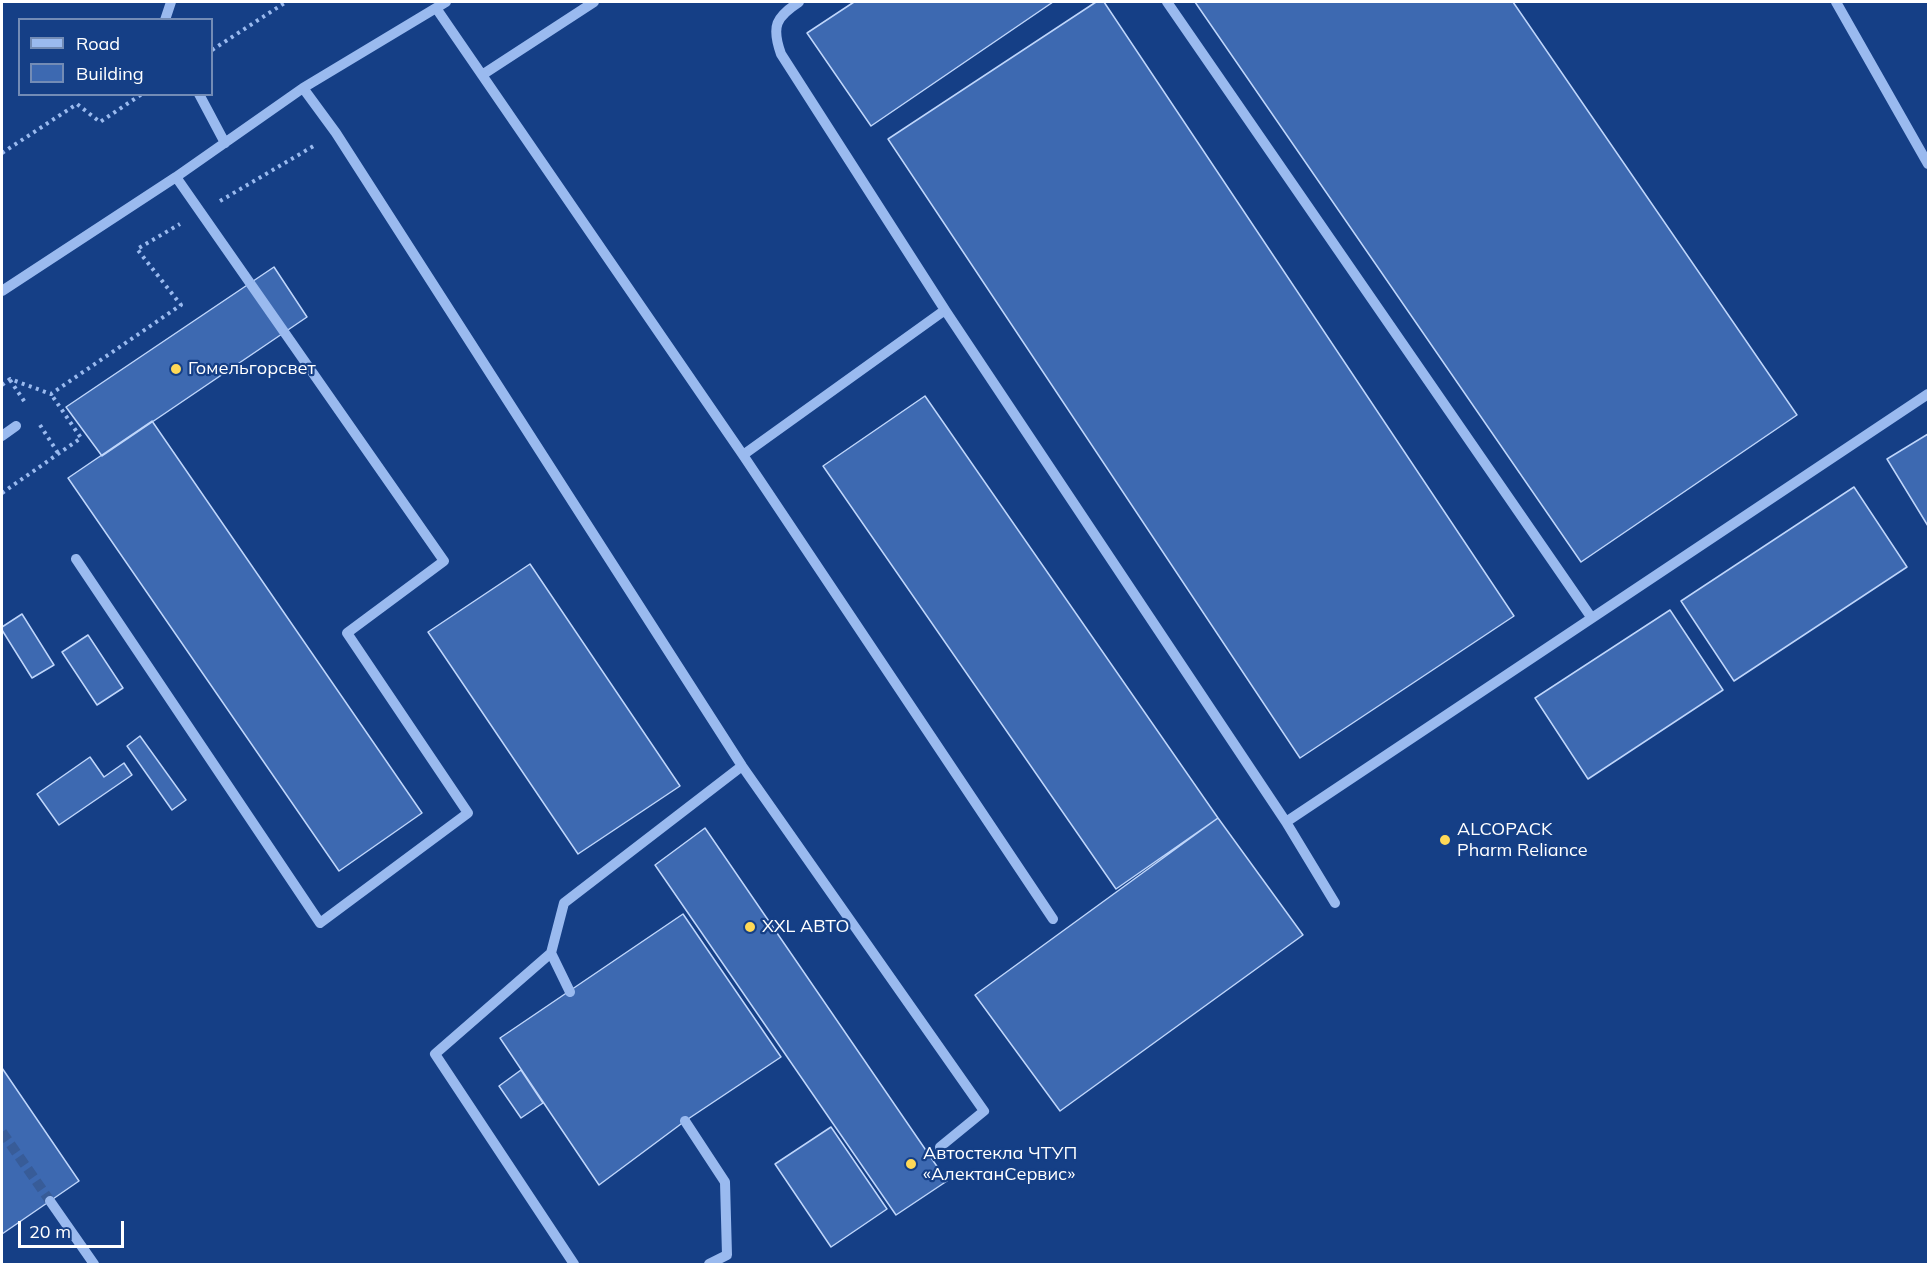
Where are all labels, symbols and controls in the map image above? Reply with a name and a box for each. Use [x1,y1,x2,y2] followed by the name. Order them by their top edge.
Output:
[18,18,213,96] legend
[76,32,120,55] text: Road
[76,62,144,85] text: Building
[188,358,316,380] place label: Гомельгорсвет
[169,362,183,376] marker: Гомельгорсвет
[1457,819,1588,862] place label: ALCOPACK Pharm Reliance
[1438,833,1452,847] marker: ALCOPACK Pharm Reliance
[762,916,849,938] place label: XXL АВТО
[743,920,757,934] marker: XXL АВТО
[923,1143,1077,1186] place label: Автостекла ЧТУП «АлектанСервис»
[904,1157,918,1171] marker: Автостекла ЧТУП «АлектанСервис»
[21,1209,128,1247] scale bar
[29,1220,71,1243] text: 20 m

